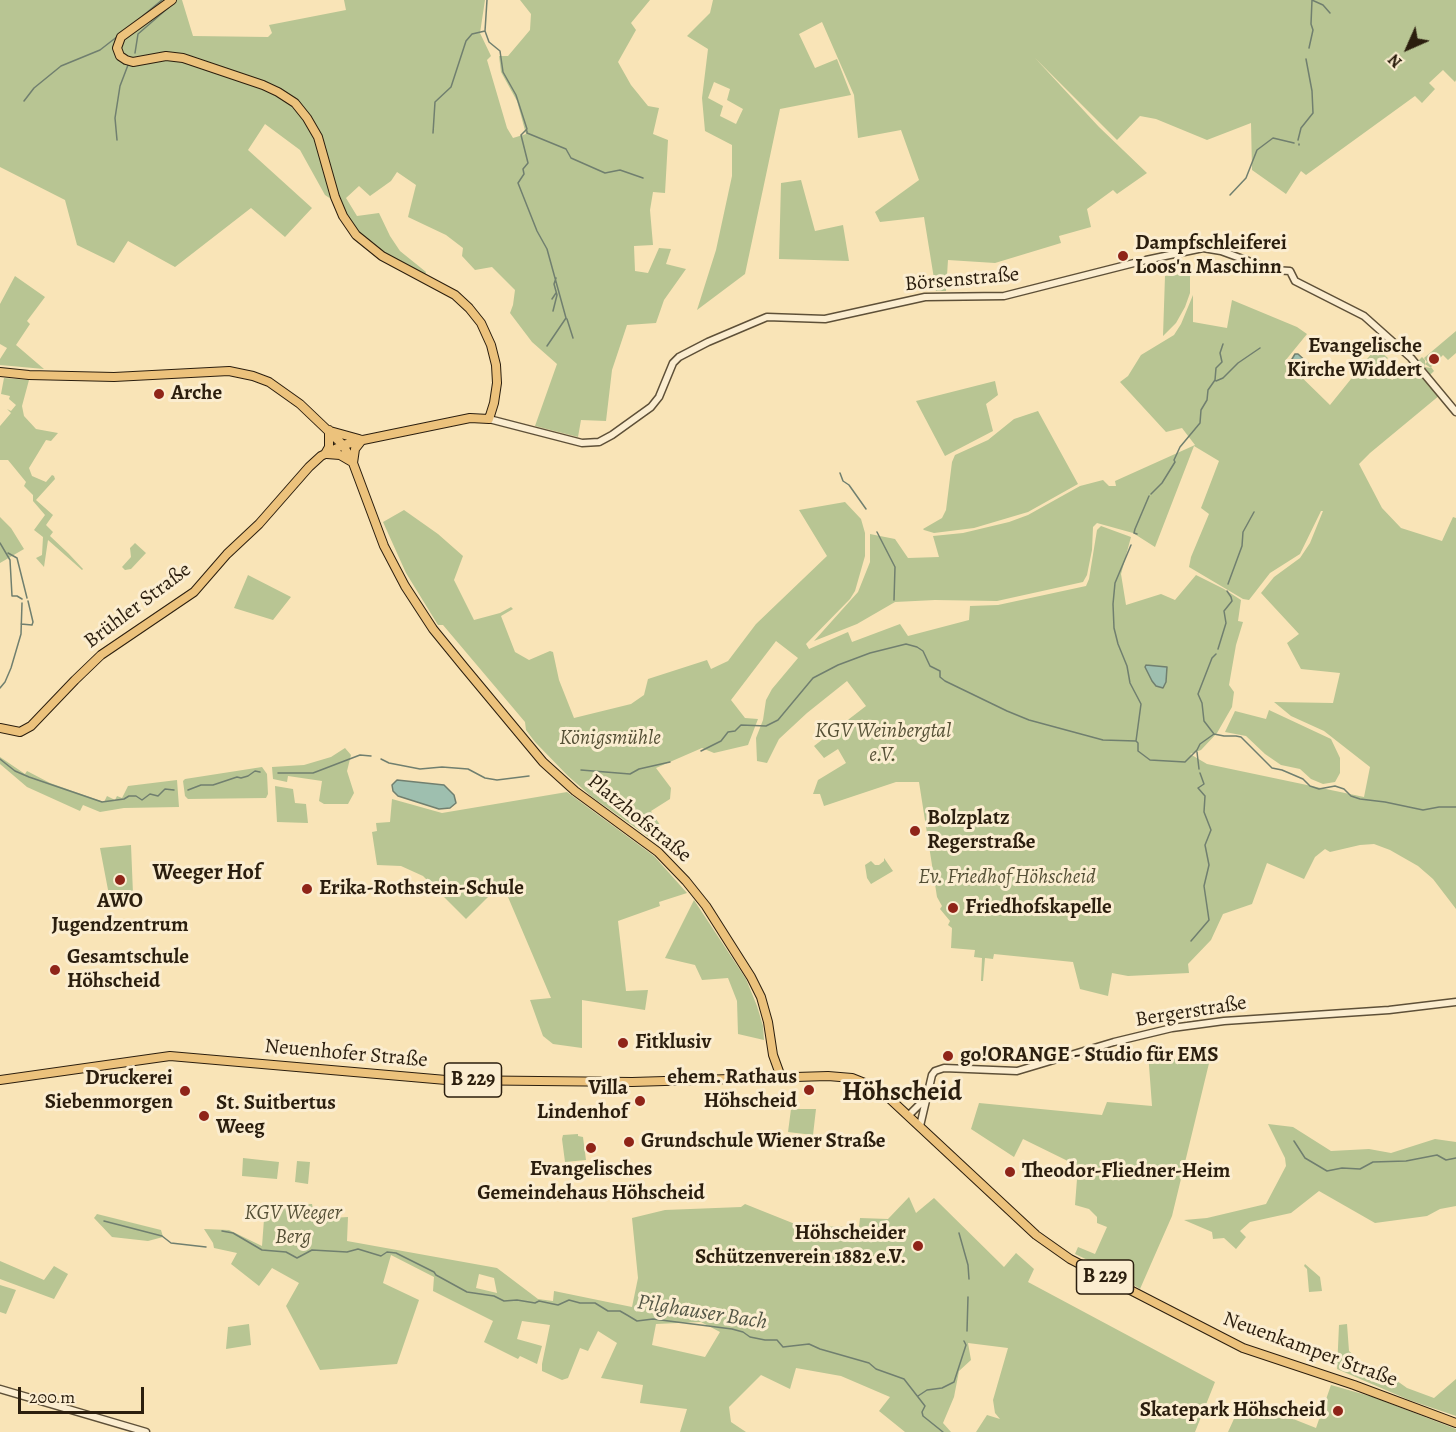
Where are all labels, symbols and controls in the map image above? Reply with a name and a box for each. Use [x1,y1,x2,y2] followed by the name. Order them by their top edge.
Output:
[1378,18,1438,78] north arrow
[1383,49,1407,73] text: N
[1135,231,1287,281] place label: Dampfschleiferei Loos'n Maschinn
[1116,249,1130,263] marker: Dampfschleiferei Loos'n Maschinn
[904,262,1020,298] street label: Börsenstraße
[1287,334,1422,384] place label: Evangelische Kirche Widdert
[1427,352,1441,366] marker: Evangelische Kirche Widdert
[171,381,222,407] place label: Arche
[152,387,166,401] marker: Arche
[80,558,196,654] street label: Brühler Straße
[815,719,951,769] park label: KGV Weinbergtal e.V.
[559,726,661,752] park label: Königsmühle
[582,769,696,869] street label: Platzhofstraße
[927,806,1035,856] place label: Bolzplatz Regerstraße
[908,824,922,838] marker: Bolzplatz Regerstraße
[153,861,261,887] district label: Weeger Hof
[918,865,1096,891] park label: Ev. Friedhof Höhscheid
[113,873,127,887] marker: AWO Jugendzentrum
[319,876,524,902] place label: Erika-Rothstein-Schule
[300,882,314,896] marker: Erika-Rothstein-Schule
[51,889,189,939] place label: AWO Jugendzentrum
[965,895,1112,921] place label: Friedhofskapelle
[946,901,960,915] marker: Friedhofskapelle
[67,945,189,995] place label: Gesamtschule Höhscheid
[48,963,62,977] marker: Gesamtschule Höhscheid
[1133,991,1249,1033] street label: Bergerstraße
[635,1030,711,1056] place label: Fitklusiv
[263,1034,429,1074] street label: Neuenhofer Straße
[616,1036,630,1050] marker: Fitklusiv
[960,1043,1219,1069] place label: go!ORANGE - Studio für EMS
[941,1049,955,1063] marker: go!ORANGE - Studio für EMS
[444,1063,502,1097] road number: B 229
[667,1065,797,1115] place label: ehem. Rathaus Höhscheid
[45,1066,173,1116] place label: Druckerei Siebenmorgen
[537,1076,628,1126] place label: Villa Lindenhof
[842,1077,962,1109] district label: Höhscheid
[802,1083,816,1097] marker: ehem. Rathaus Höhscheid
[178,1084,192,1098] marker: Druckerei Siebenmorgen
[216,1091,336,1141] place label: St. Suitbertus Weeg
[633,1094,647,1108] marker: Villa Lindenhof
[197,1109,211,1123] marker: St. Suitbertus Weeg
[641,1129,885,1155] place label: Grundschule Wiener Straße
[622,1135,636,1149] marker: Grundschule Wiener Straße
[584,1141,598,1155] marker: Evangelisches Gemeindehaus Höhscheid
[477,1157,705,1207] place label: Evangelisches Gemeindehaus Höhscheid
[1022,1159,1230,1185] place label: Theodor-Fliedner-Heim
[1003,1165,1017,1179] marker: Theodor-Fliedner-Heim
[244,1201,342,1251] park label: KGV Weeger Berg
[695,1221,906,1271] place label: Höhscheider Schützenverein 1882 e.V.
[911,1239,925,1253] marker: Höhscheider Schützenverein 1882 e.V.
[1076,1260,1134,1294] road number: B 229
[635,1290,769,1336] water label: Pilghauser Bach
[1219,1307,1401,1393] street label: Neuenkamper Straße
[21,1375,147,1413] scale bar
[29,1385,75,1409] text: 200 m
[1140,1398,1326,1424] place label: Skatepark Höhscheid
[1331,1404,1345,1418] marker: Skatepark Höhscheid

